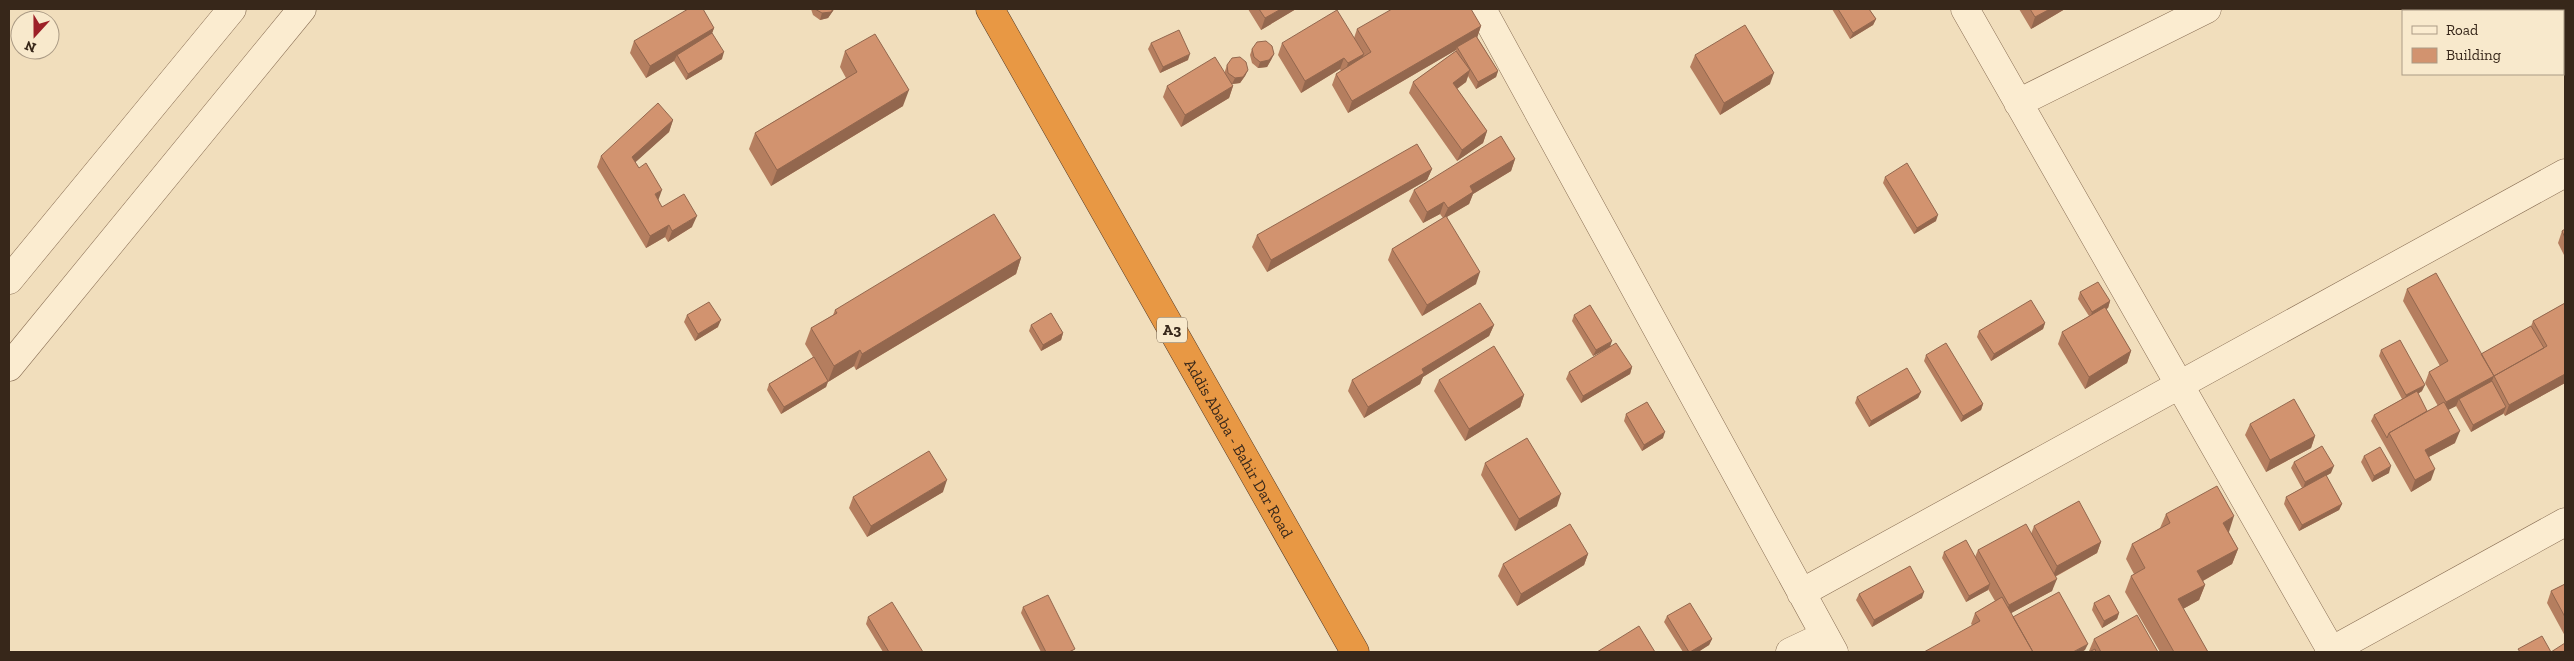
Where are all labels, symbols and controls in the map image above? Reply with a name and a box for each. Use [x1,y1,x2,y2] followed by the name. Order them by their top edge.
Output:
[10,10,60,60] north arrow
[2402,10,2564,75] legend
[2446,21,2479,39] text: Road
[22,37,39,57] text: N
[2446,46,2501,64] text: Building
[1157,318,1187,342] road number: A3
[1181,355,1298,541] street label: Addis Ababa - Bahir Dar Road

